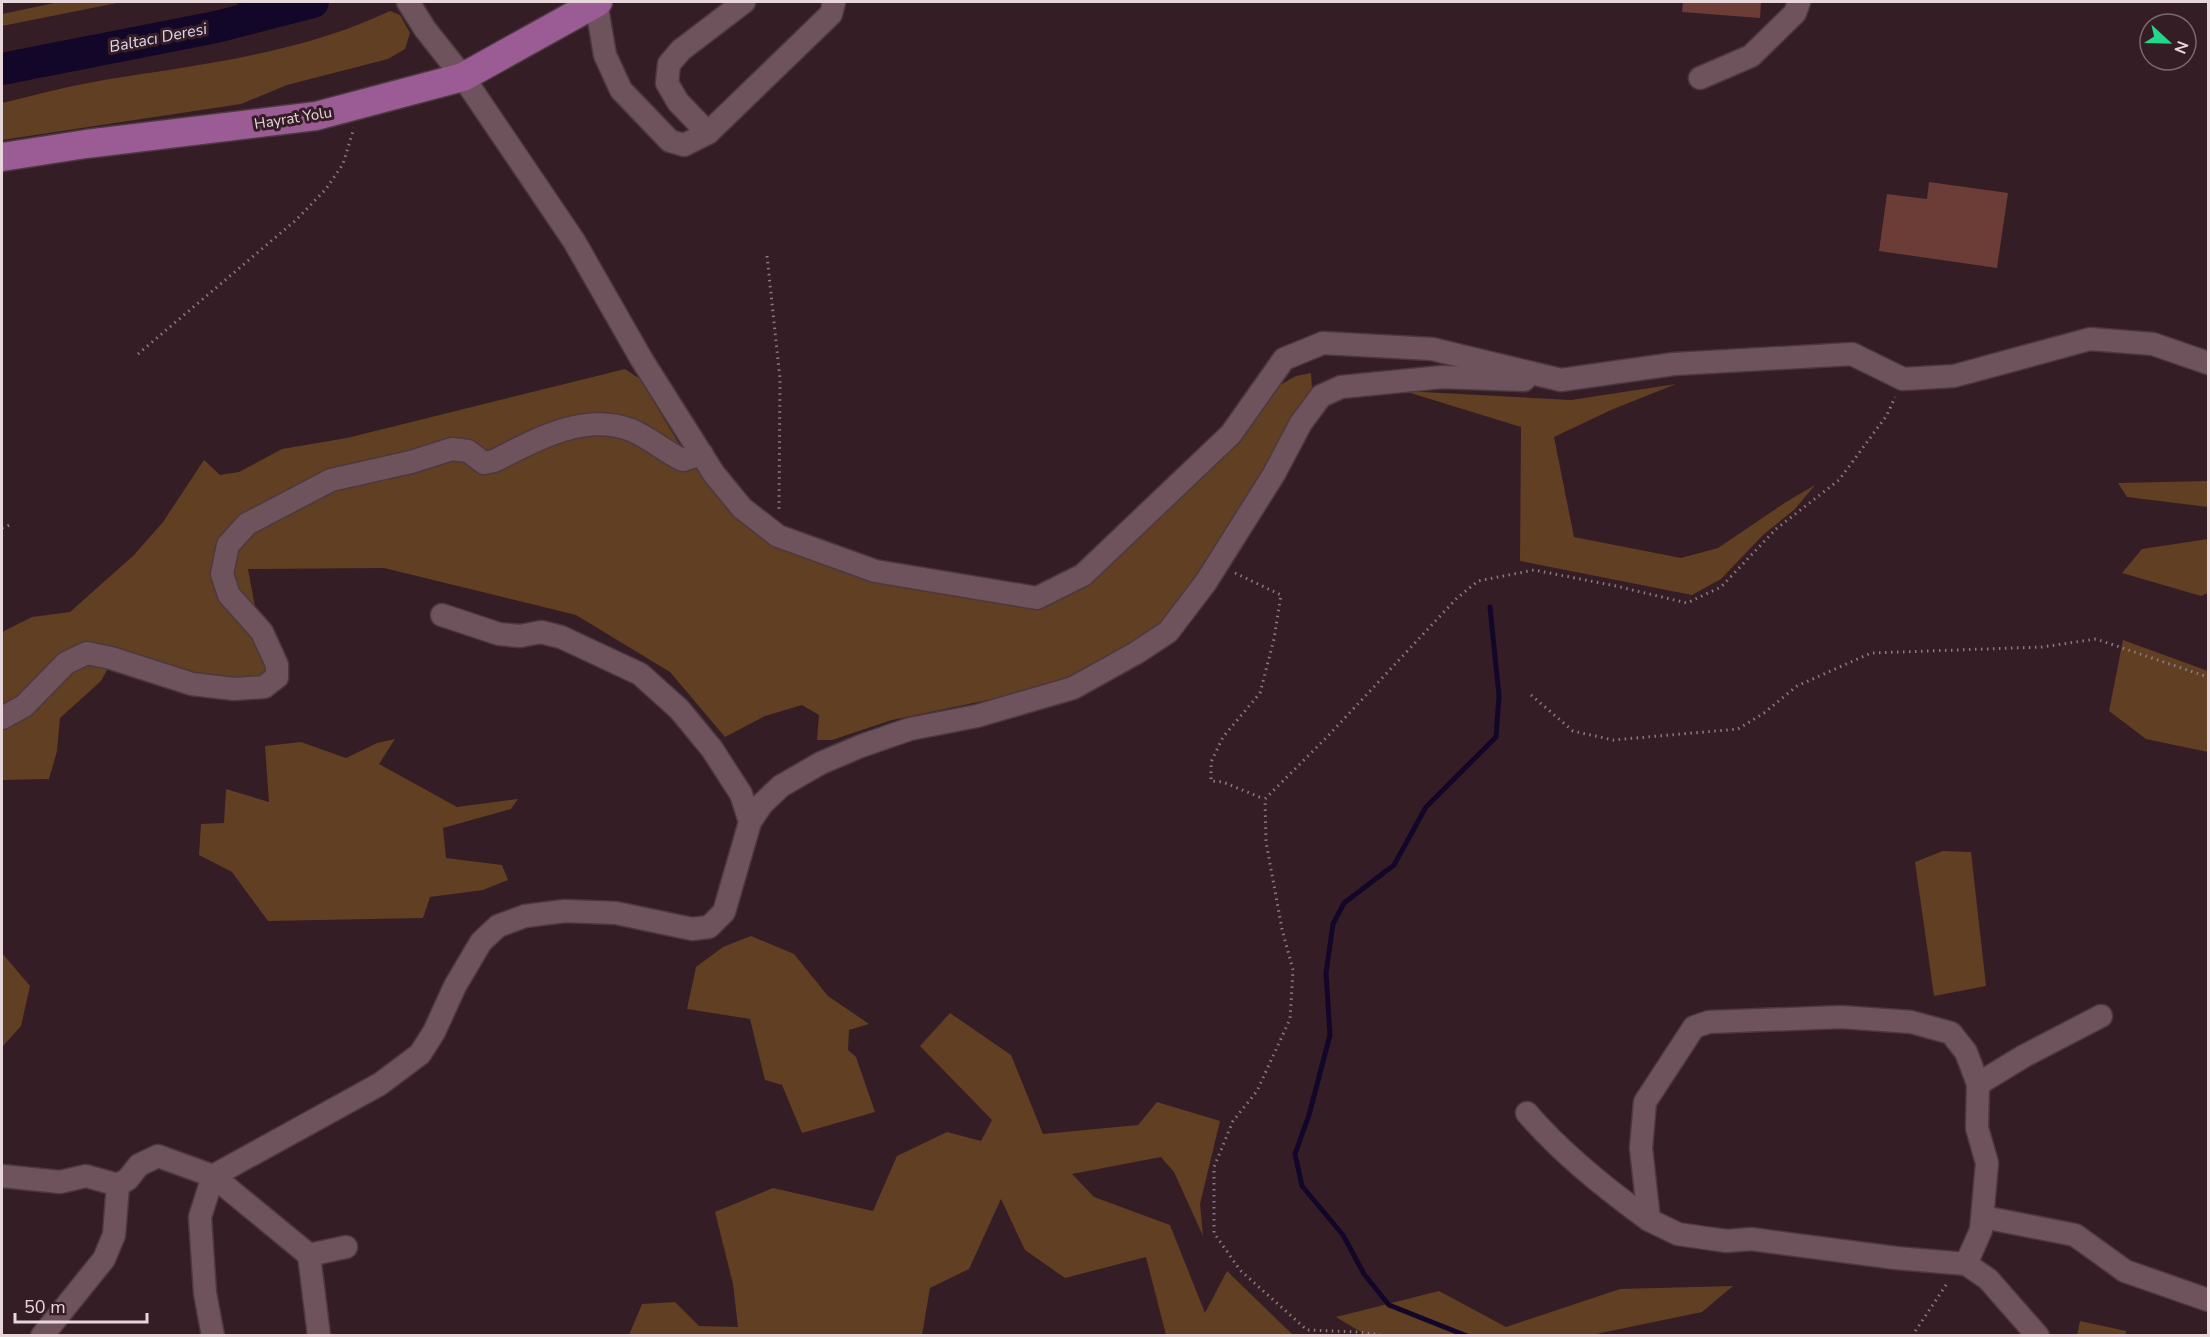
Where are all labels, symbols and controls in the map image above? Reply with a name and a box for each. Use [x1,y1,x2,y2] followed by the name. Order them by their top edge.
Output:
[2138,12,2198,72] north arrow
[107,18,209,58] water label: Baltacı Deresi
[2169,38,2193,57] text: N
[253,102,333,134] street label: Hayrat Yolu
[15,1286,147,1324] scale bar
[24,1295,66,1319] text: 50 m

